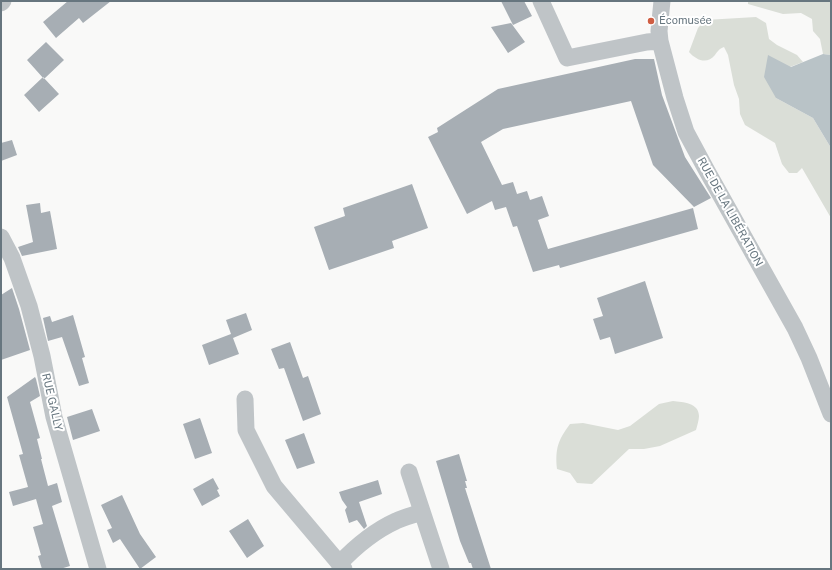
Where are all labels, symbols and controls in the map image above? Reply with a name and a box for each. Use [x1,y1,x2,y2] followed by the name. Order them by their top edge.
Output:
[659,14,712,28] place label: Écomusée
[646,16,656,26] marker: Écomusée
[694,155,766,269] street label: RUE DE LA LIBÉRATION
[39,372,65,432] street label: RUE GALLY

